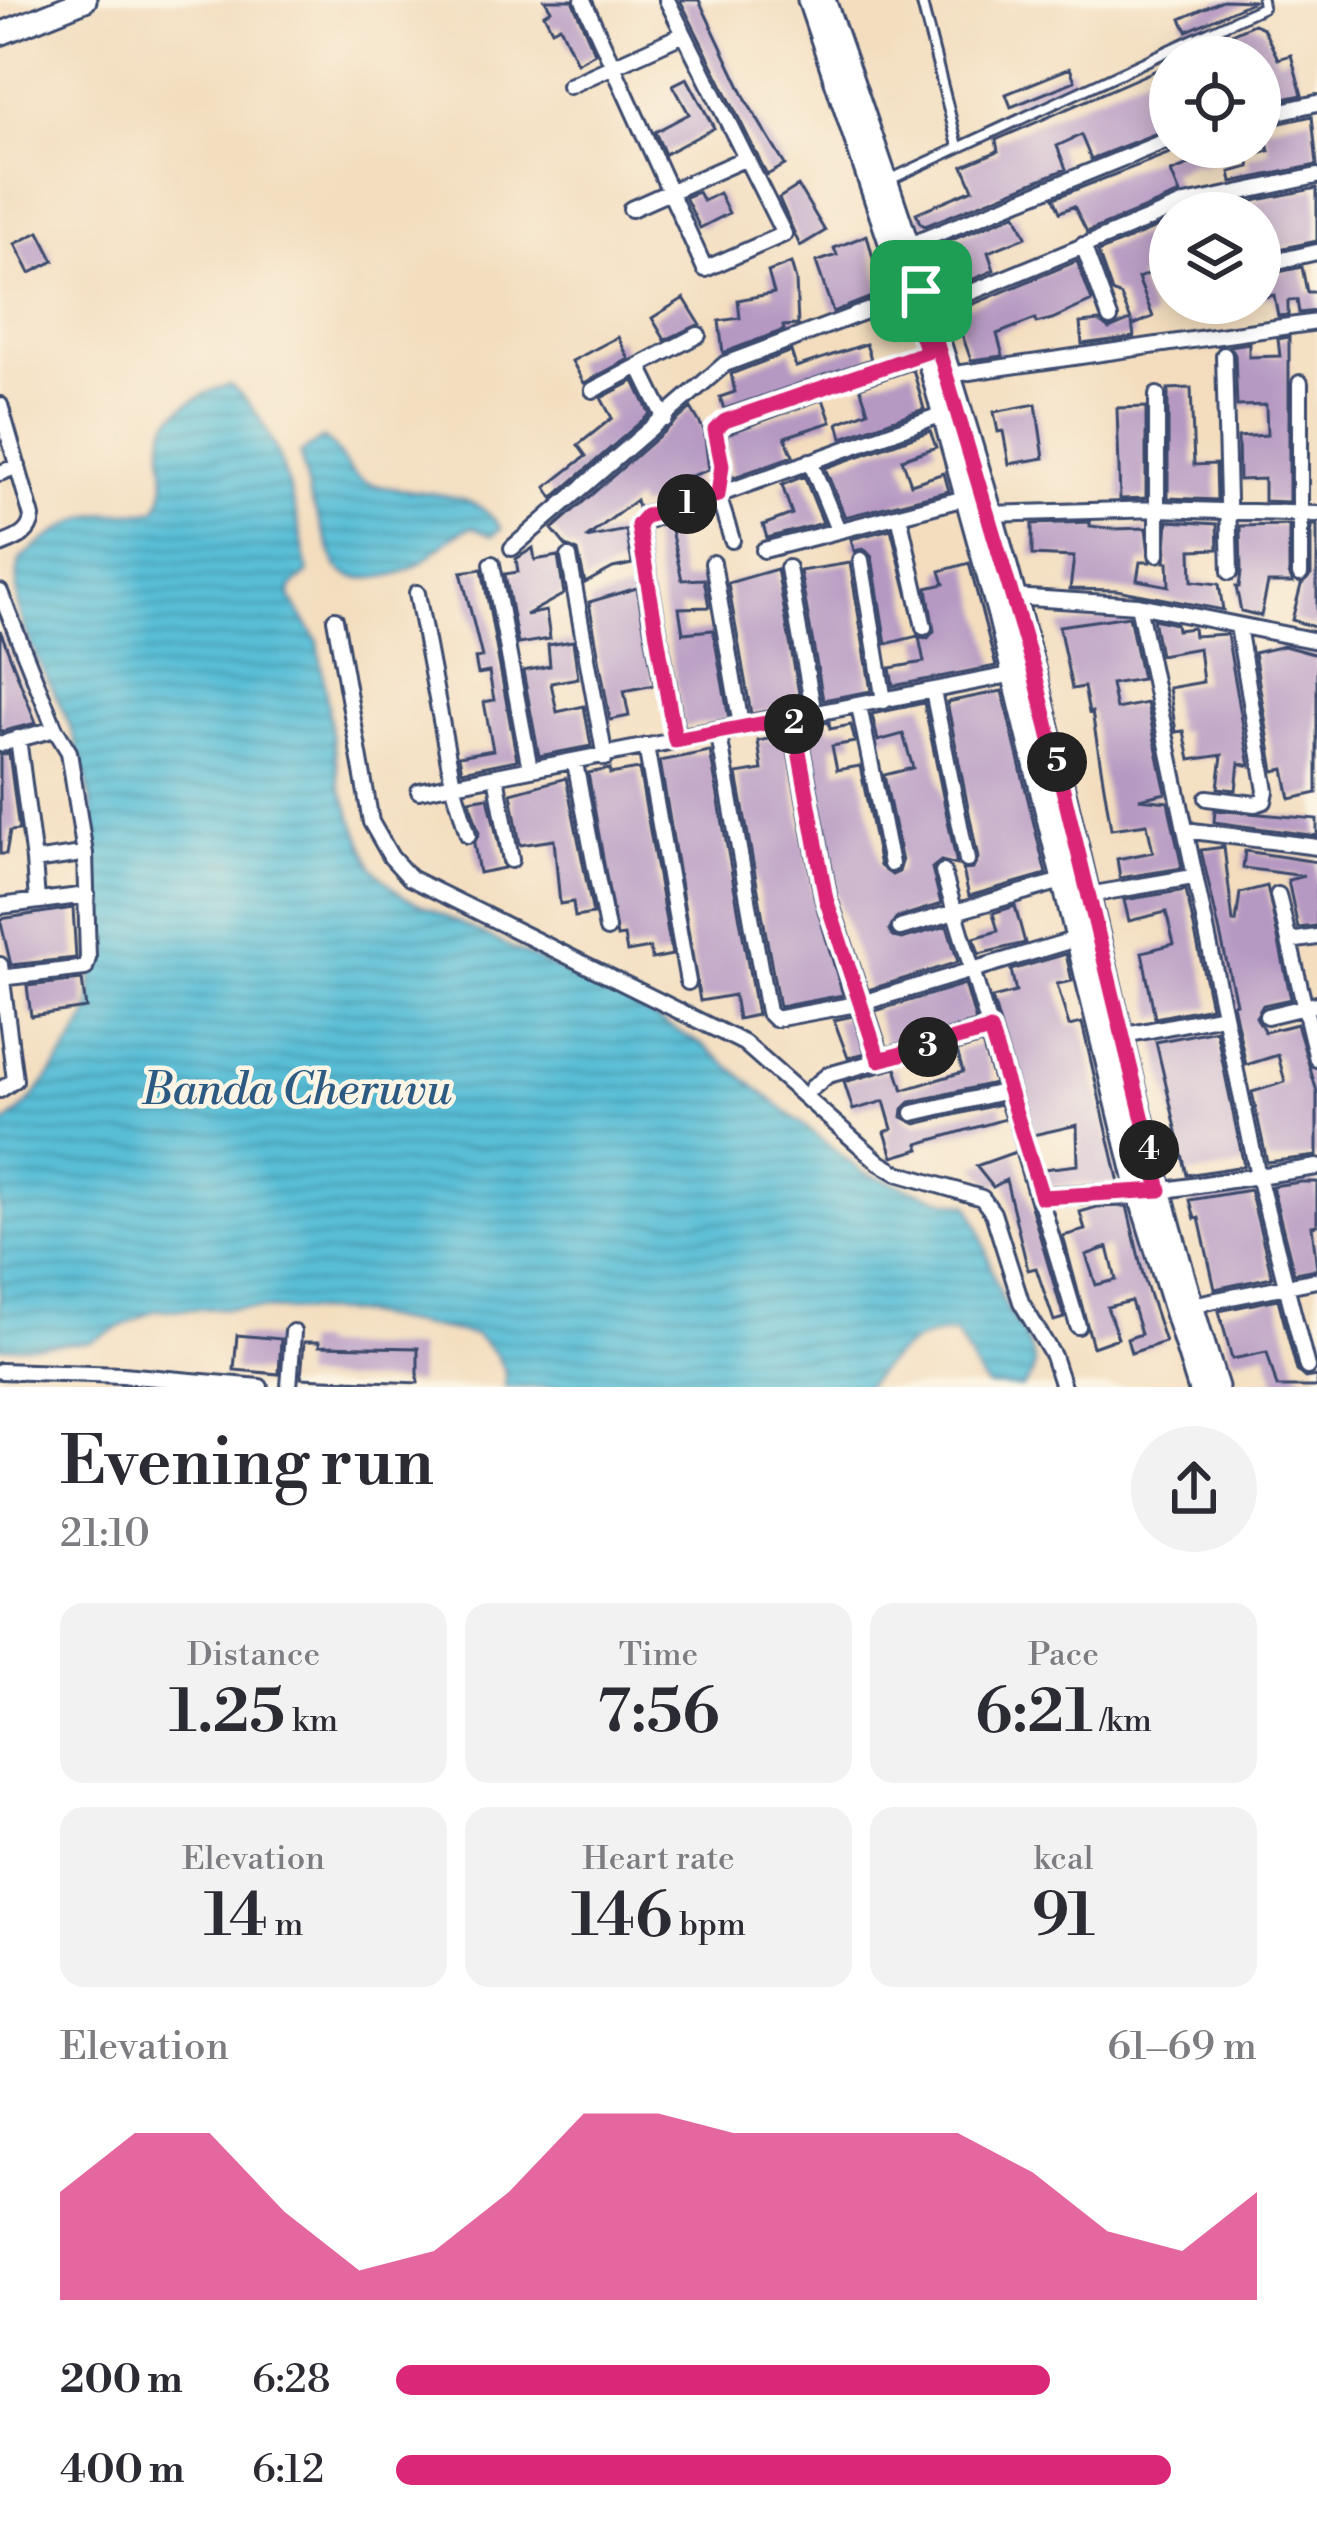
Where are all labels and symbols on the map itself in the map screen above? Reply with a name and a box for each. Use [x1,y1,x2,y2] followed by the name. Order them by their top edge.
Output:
[870,240,972,342] pin
[657,474,717,534] pin: 1
[764,694,824,754] pin: 2
[1027,732,1087,792] pin: 5
[898,1017,958,1077] pin: 3
[141,1062,452,1119] water label: Banda Cheruvu
[1119,1120,1179,1180] pin: 4

